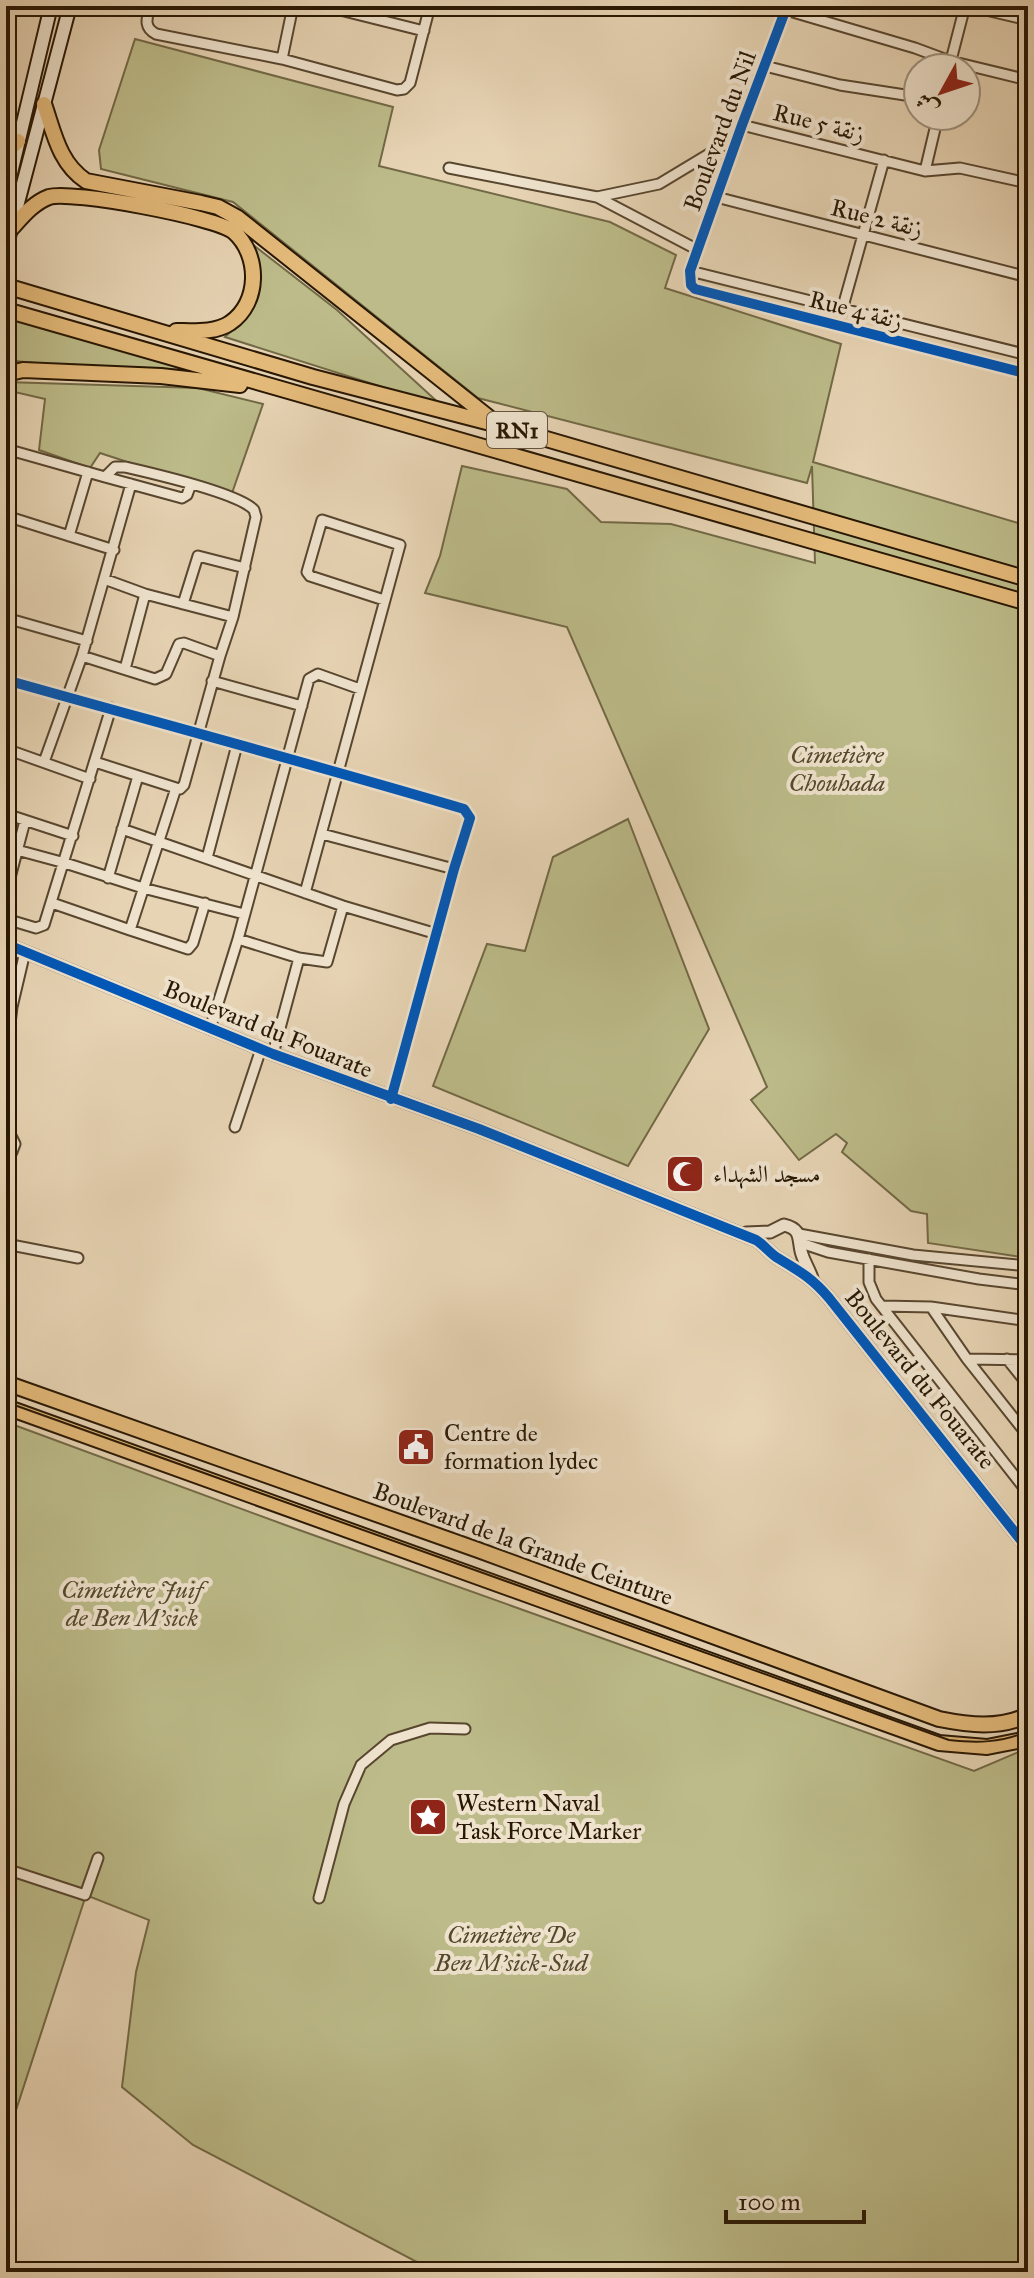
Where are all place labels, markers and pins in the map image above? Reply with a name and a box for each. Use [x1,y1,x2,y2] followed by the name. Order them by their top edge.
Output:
[664,1153,706,1195] mosque icon: مسجد الشهداء
[713,1159,820,1189] place label: مسجد الشهداء
[444,1418,598,1476] place label: Centre de formation lydec
[395,1426,437,1468] public building icon: Centre de formation lydec
[456,1788,641,1846] place label: Western Naval Task Force Marker
[407,1796,449,1838] place icon: Western Naval Task Force Marker

